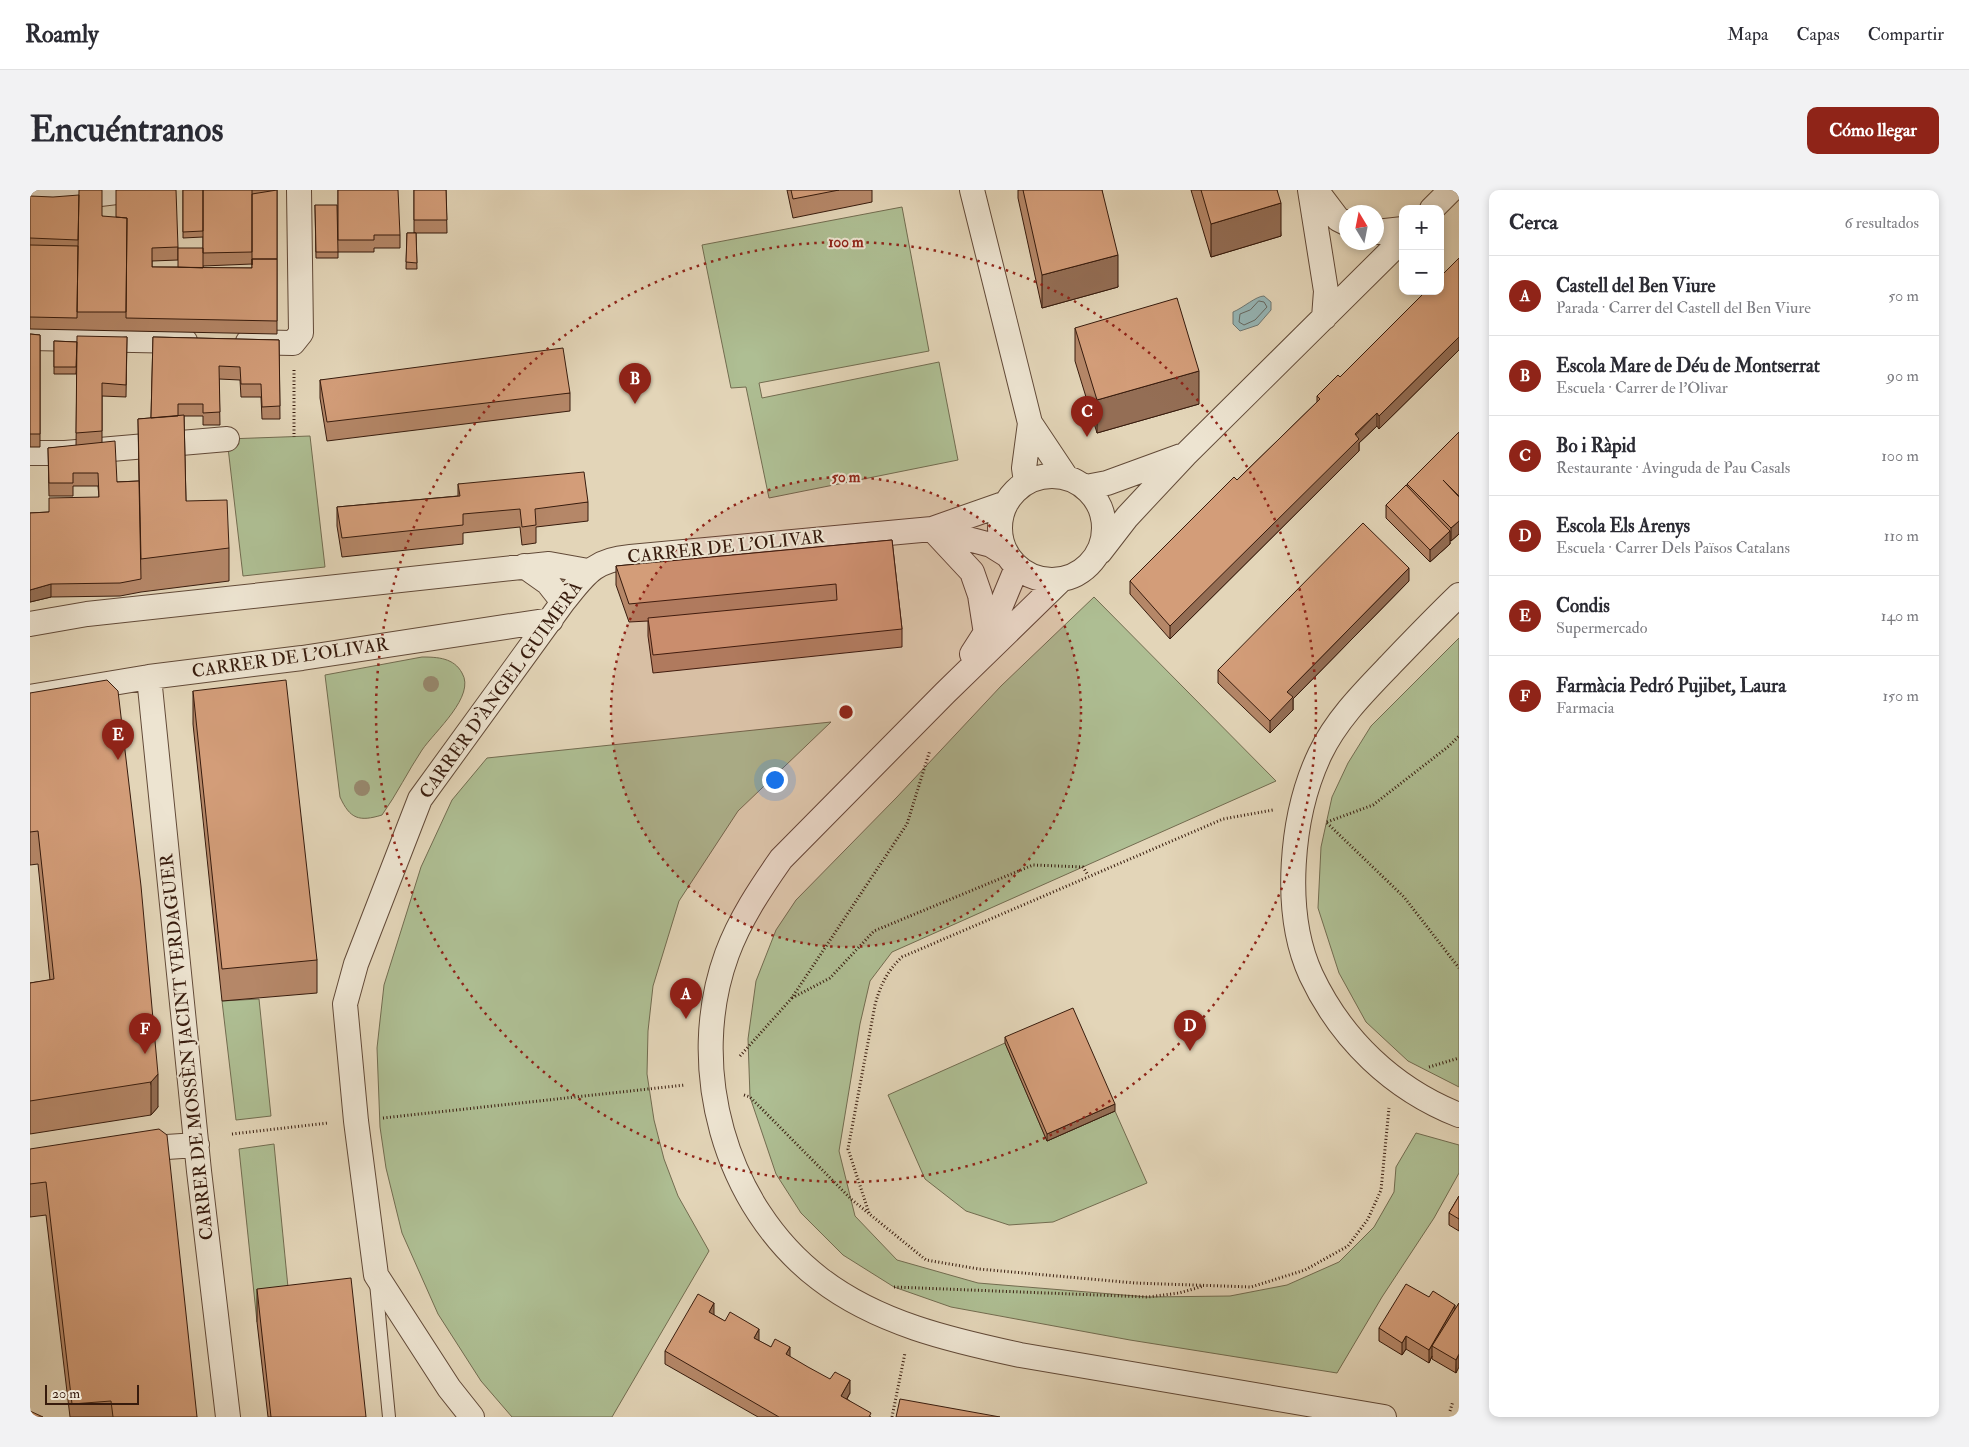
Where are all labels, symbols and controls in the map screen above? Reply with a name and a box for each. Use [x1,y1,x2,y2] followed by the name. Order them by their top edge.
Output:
[25,19,99,50] text: Roamly
[1727,23,1769,46] text: Mapa
[1797,23,1840,46] text: Capas
[1868,23,1944,46] text: Compartir
[1807,107,1939,154] button: Cómo llegar
[30,108,223,152] text: Encuéntranos
[1339,205,1384,250] north arrow
[1399,205,1444,295] map controls
[1399,205,1444,250] button: +
[1509,209,1558,236] text: Cerca
[1844,213,1919,233] text: 6 resultados
[828,233,864,252] text: 100 m
[1399,250,1444,295] button: −
[1556,274,1716,298] text: Castell del Ben Viure
[1520,286,1530,306] text: A
[1888,286,1919,306] text: 50 m
[1556,298,1811,318] text: Parada · Carrer del Castell del Ben Viure
[1556,354,1820,378] text: Escola Mare de Déu de Montserrat
[619,363,651,404] pin: B
[1520,366,1530,386] text: B
[1887,366,1919,386] text: 90 m
[1556,378,1728,398] text: Escuela · Carrer de l'Olivar
[1071,396,1103,437] pin: C
[1556,434,1636,458] text: Bo i Ràpid
[1519,446,1531,466] text: C
[1881,446,1919,466] text: 100 m
[1556,458,1790,478] text: Restaurante · Avinguda de Pau Casals
[832,468,861,487] text: 50 m
[1556,514,1690,538] text: Escola Els Arenys
[626,525,827,569] street label: CARRER DE L'OLIVAR
[1518,526,1532,546] text: D
[1884,526,1919,546] text: 110 m
[1556,538,1790,558] text: Escuela · Carrer Dels Països Catalans
[414,576,588,803] street label: CARRER D'ÀNGEL GUIMERÀ
[1556,594,1610,618] text: Condis
[1519,606,1531,626] text: E
[1881,606,1919,626] text: 140 m
[1556,618,1647,638] text: Supermercado
[190,633,391,683] street label: CARRER DE L'OLIVAR
[1556,674,1786,698] text: Farmàcia Pedró Pujibet, Laura
[1520,686,1530,706] text: F
[1882,686,1919,706] text: 150 m
[1556,698,1614,718] text: Farmacia
[837,703,855,721] centre of rings
[102,719,134,760] pin: E
[762,767,788,793] your location
[155,852,219,1241] street label: CARRER DE MOSSÈN JACINT VERDAGUER
[670,978,702,1019] pin: A
[1174,1010,1206,1051] pin: D
[129,1013,161,1054] pin: F
[45,1382,139,1405] scale bar
[52,1385,80,1402] text: 20 m

